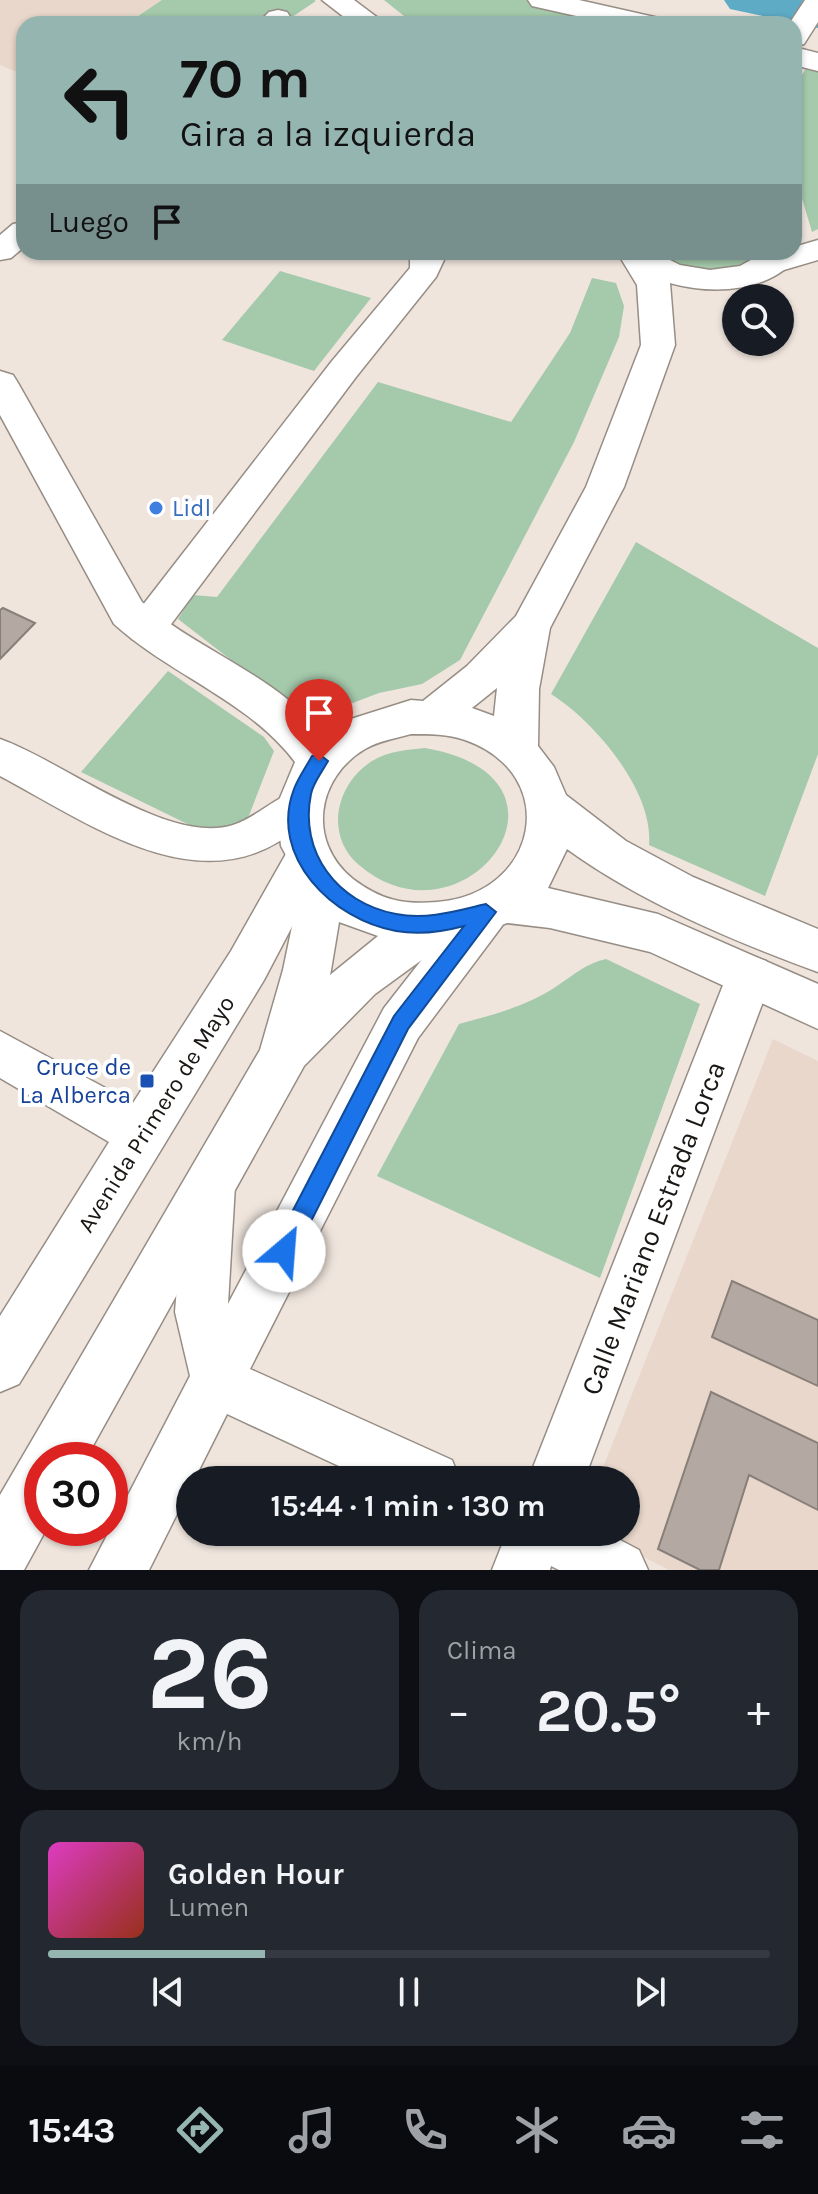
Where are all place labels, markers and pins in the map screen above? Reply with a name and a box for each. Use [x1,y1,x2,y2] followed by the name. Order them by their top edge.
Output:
[172,494,211,522] place label: Lidl
[147,499,165,517] marker: Lidl
[285,679,353,761] pin
[20,1053,131,1109] place label: Cruce de La Alberca
[138,1072,156,1090] marker: Cruce de La Alberca

